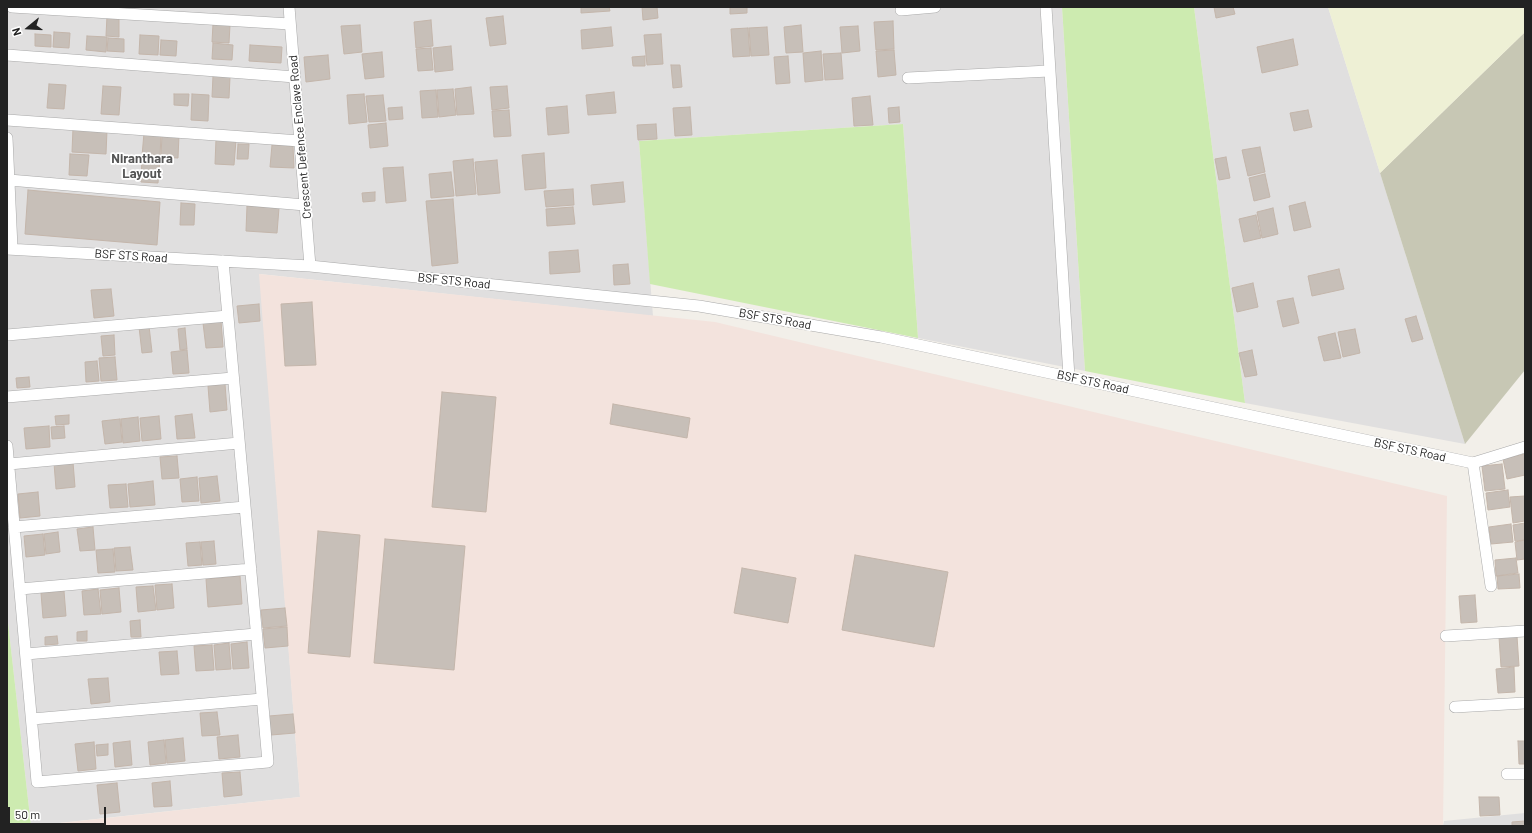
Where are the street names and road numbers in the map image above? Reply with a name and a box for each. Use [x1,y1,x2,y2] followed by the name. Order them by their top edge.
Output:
[286,55,314,219] street label: Crescent Defence Enclave Road
[94,246,168,266] street label: BSF STS Road
[417,270,491,292] street label: BSF STS Road
[738,306,812,332] street label: BSF STS Road
[1056,367,1130,397] street label: BSF STS Road
[1373,435,1447,465] street label: BSF STS Road

